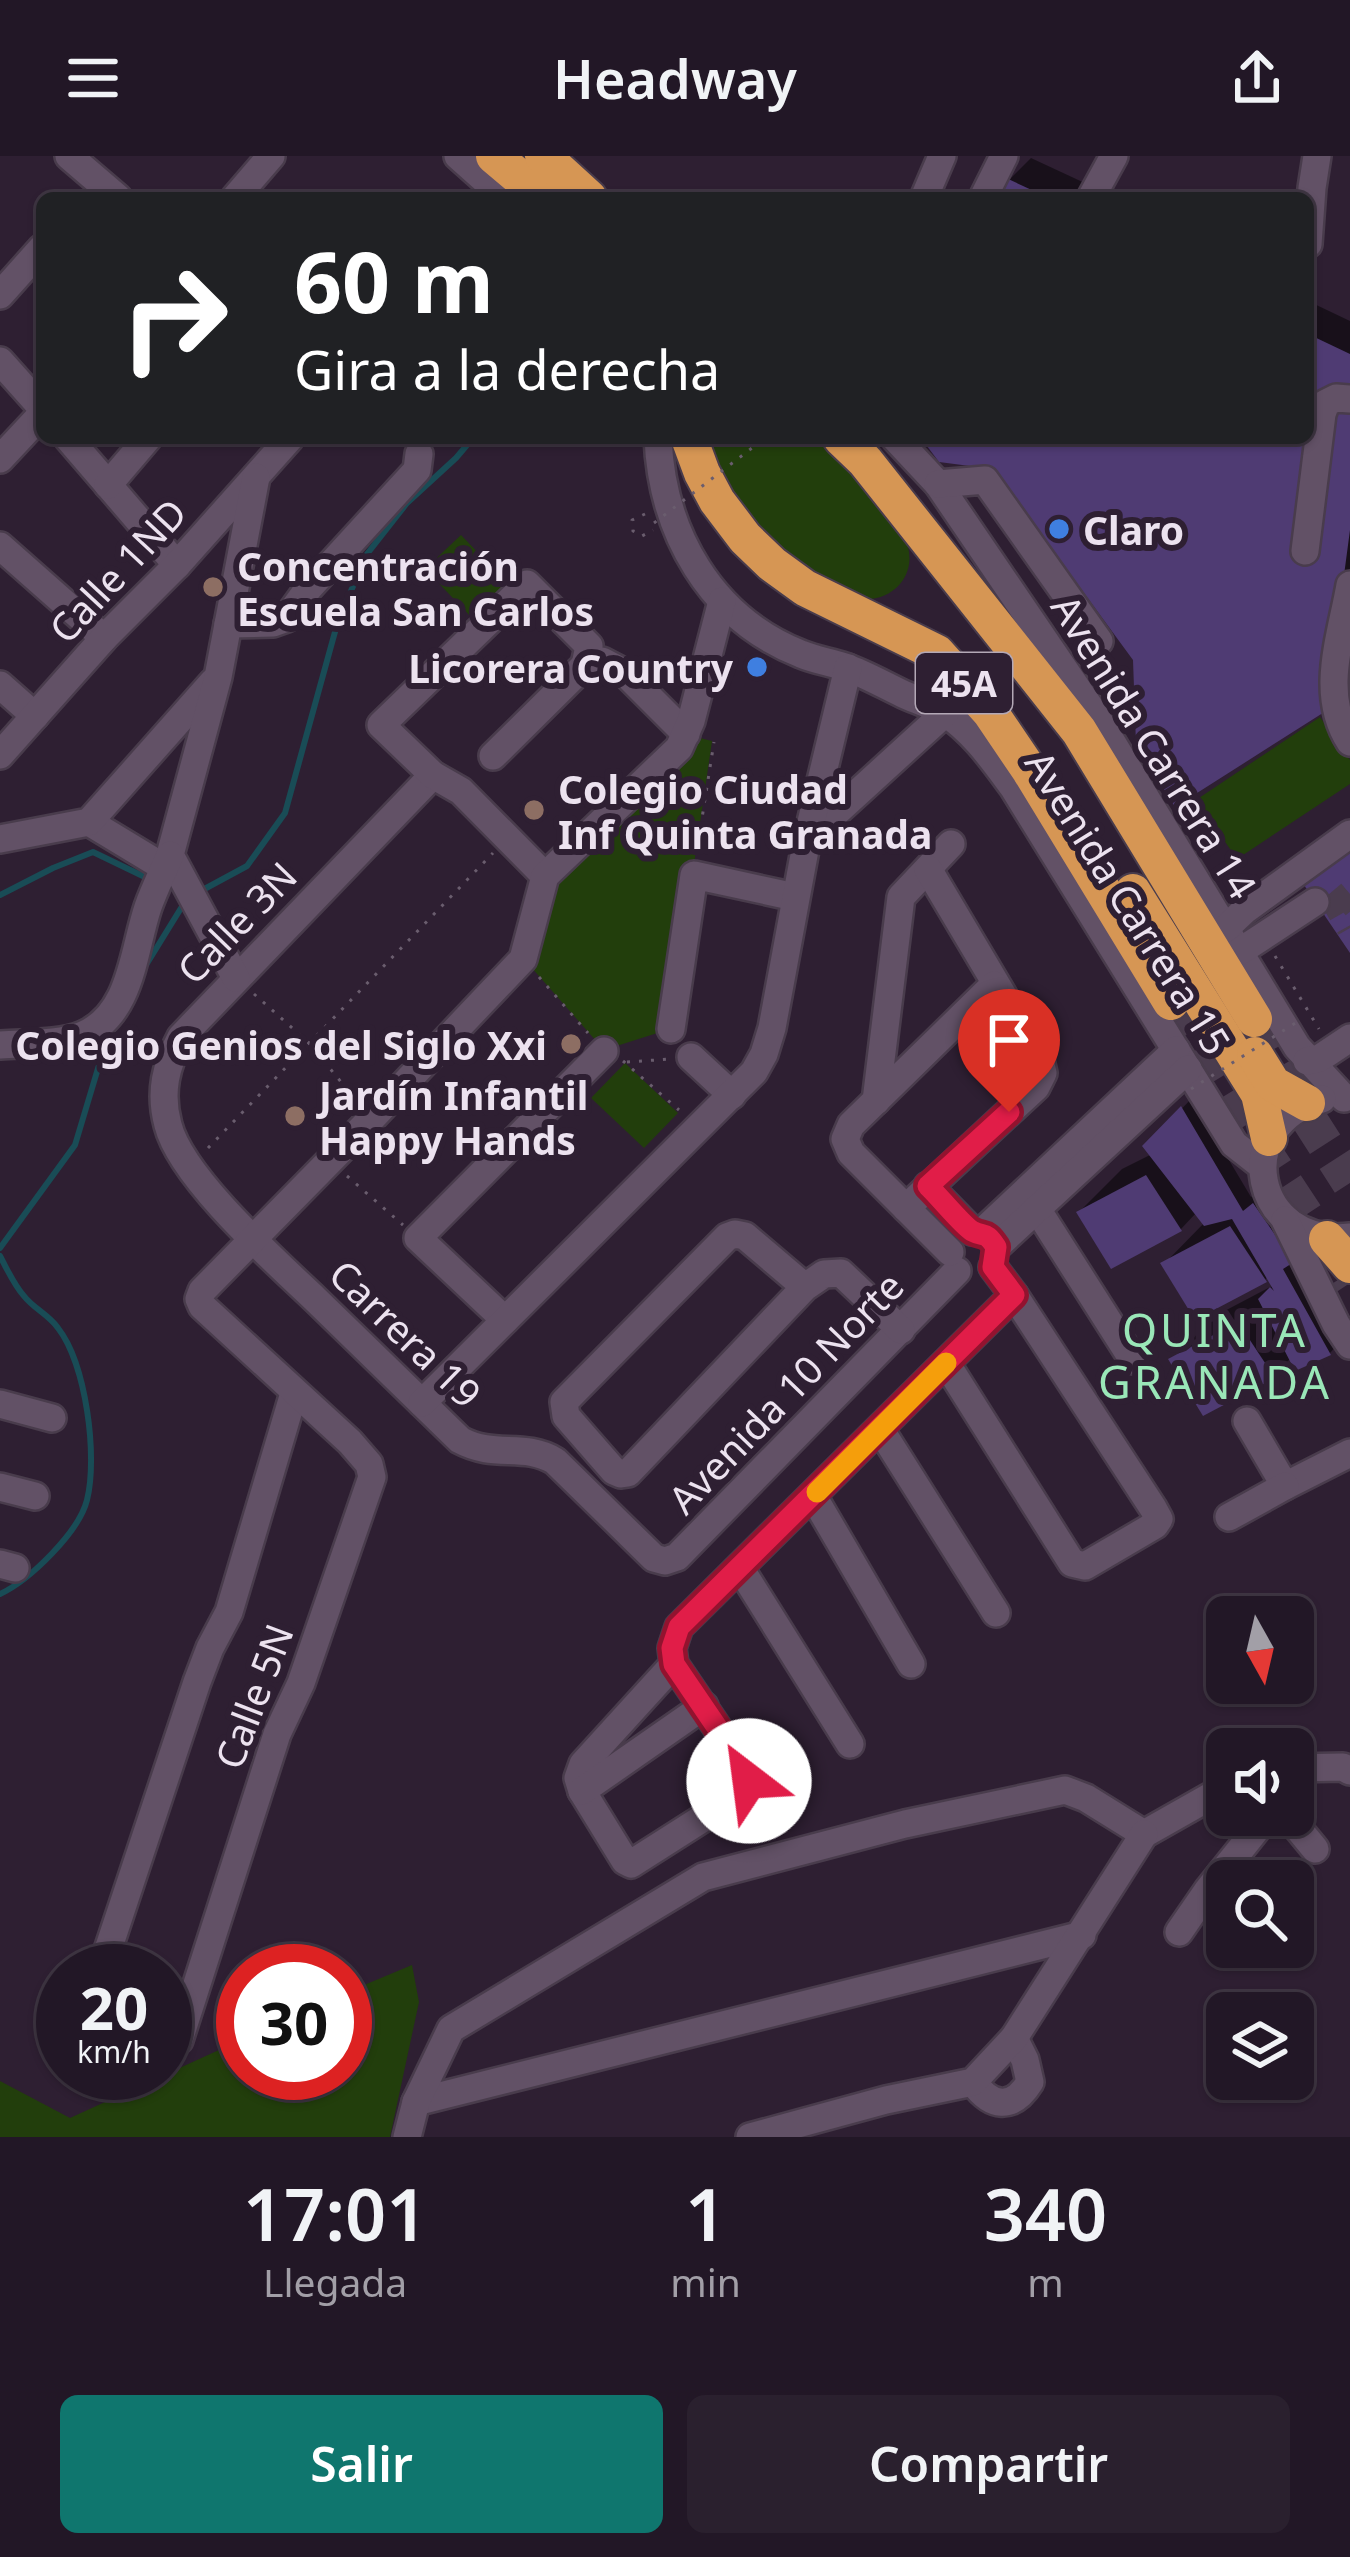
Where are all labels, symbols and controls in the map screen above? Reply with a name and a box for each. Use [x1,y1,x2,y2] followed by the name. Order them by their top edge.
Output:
[553,41,797,115] text: Headway
[60,45,126,111] icon: menu
[1224,45,1290,111] icon: share
[294,223,494,338] text: 60 m
[96,240,252,396] icon: right
[294,332,720,406] text: Gira a la derecha
[37,486,197,654] street label: Calle 1ND
[1083,503,1184,556] place label: Claro
[1046,516,1072,542] marker: Claro
[237,539,594,637] place label: Concentración Escuela San Carlos
[200,574,226,600] marker: Concentración Escuela San Carlos
[1040,584,1270,908] street label: Avenida Carrera 14
[408,641,734,694] place label: Licorera Country
[916,653,1012,713] road number: 45A
[744,654,770,680] marker: Licorera Country
[1014,740,1244,1064] street label: Avenida Carrera 15
[558,762,932,860] place label: Colegio Ciudad Inf Quinta Granada
[521,797,547,823] marker: Colegio Ciudad Inf Quinta Granada
[165,849,307,995] street label: Calle 3N
[958,989,1060,1112] pin
[976,1007,1042,1073] icon: arrive
[15,1018,547,1071] place label: Colegio Genios del Siglo Xxi
[558,1031,584,1057] marker: Colegio Genios del Siglo Xxi
[316,1068,588,1166] place label: Jardín Infantil Happy Hands
[282,1103,308,1129] marker: Jardín Infantil Happy Hands
[319,1247,493,1419] street label: Carrera 19
[656,1260,914,1524] street label: Avenida 10 Norte
[1098,1299,1332,1412] district label: QUINTA GRANADA
[1206,1596,1314,1704] north arrow
[1206,1596,1314,2100] map controls
[201,1616,305,1776] street label: Calle 5N
[686,1718,812,1844] position arrow
[1206,1728,1314,1836] button: sound
[1206,1860,1314,1968] button: search
[216,1944,372,2100] speed limit sign: 30
[80,1966,148,2048] text: 20
[1206,1992,1314,2100] button: layers
[77,2031,151,2072] text: km/h
[243,2164,427,2262] text: 17:01
[685,2164,726,2262] text: 1
[984,2164,1107,2262] text: 340
[263,2255,407,2308] text: Llegada
[670,2255,741,2308] text: min
[1027,2255,1064,2308] text: m
[60,2395,663,2533] button: Salir
[687,2395,1290,2533] button: Compartir

